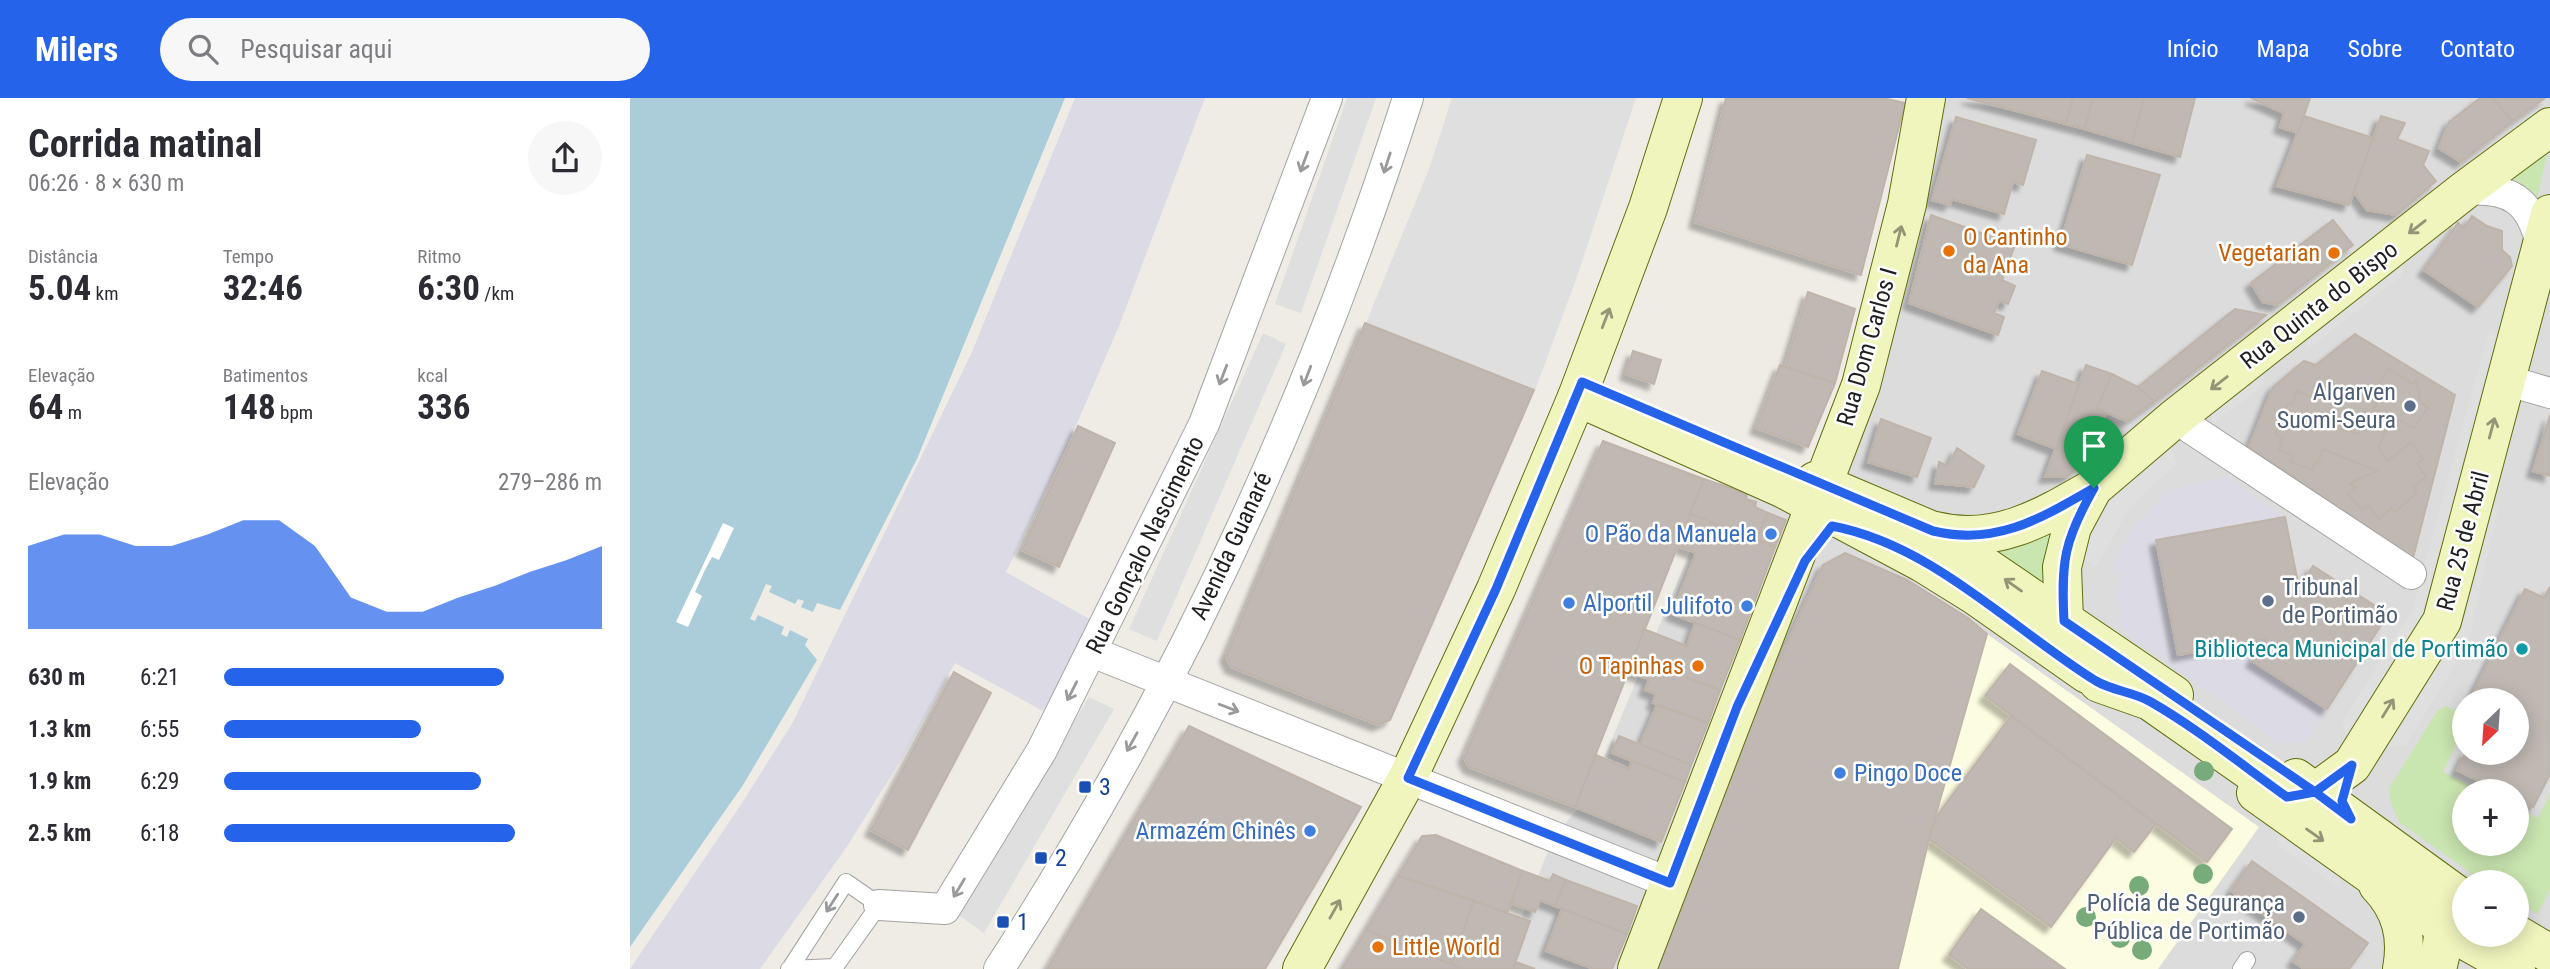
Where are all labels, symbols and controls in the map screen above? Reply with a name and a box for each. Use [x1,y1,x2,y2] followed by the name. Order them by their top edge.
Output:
[160,18,650,81] search box
[35,30,118,69] text: Milers
[184,30,222,68] icon: search
[240,34,392,64] text: Pesquisar aqui
[2167,35,2219,63] text: Início
[2257,35,2310,63] text: Mapa
[2348,35,2402,63] text: Sobre
[2440,35,2515,63] text: Contato
[528,121,602,195] button: share
[28,122,262,166] text: Corrida matinal
[1296,151,1309,173] one-way arrow
[1380,152,1393,174] one-way arrow
[28,170,184,197] text: 06:26 · 8 × 630 m
[2409,220,2427,235] one-way arrow
[1963,223,2068,279] place label: O Cantinho da Ana
[1893,225,1906,248] one-way arrow
[2235,235,2403,375] street label: Rua Quinta do Bispo
[2218,239,2320,267] place label: Vegetarian
[1941,243,1957,259] marker: O Cantinho da Ana
[28,245,98,268] text: Distância
[223,245,274,268] text: Tempo
[417,245,461,268] text: Ritmo
[2326,245,2342,261] marker: Vegetarian
[1831,265,1903,429] street label: Rua Dom Carlos I
[28,268,91,309] text: 5.04
[223,268,303,309] text: 32:46
[417,268,480,309] text: 6:30
[91,282,118,305] text: km
[480,282,514,305] text: /km
[1601,308,1614,330] one-way arrow
[28,364,95,387] text: Elevação
[223,364,308,387] text: Batimentos
[417,364,448,387] text: kcal
[1216,364,1228,385] one-way arrow
[1299,364,1312,386] one-way arrow
[2211,376,2229,391] one-way arrow
[2277,378,2396,434] place label: Algarven Suomi-Seura
[28,387,63,428] text: 64
[223,387,276,428] text: 148
[417,387,470,428] text: 336
[2402,398,2418,414] marker: Algarven Suomi-Seura
[63,401,82,424] text: m
[276,401,313,424] text: bpm
[2064,416,2124,488] pin
[2486,417,2499,440] one-way arrow
[2075,427,2113,465] icon: arrive
[1080,432,1210,658] street label: Rua Gonçalo Nascimento
[1185,468,1277,624] street label: Avenida Guanaré
[2431,468,2495,614] street label: Rua 25 de Abril
[28,469,109,496] text: Elevação
[498,469,602,496] text: 279–286 m
[1585,520,1757,548] place label: O Pão da Manuela
[1763,526,1779,542] marker: O Pão da Manuela
[2282,573,2398,629] place label: Tribunal de Portimão
[2004,578,2023,592] one-way arrow
[1583,589,1652,617] place label: Alportil
[1660,592,1733,620] place label: Julifoto
[2260,593,2276,609] marker: Tribunal de Portimão
[1561,595,1577,611] marker: Alportil
[1739,598,1755,614] marker: Julifoto
[2194,635,2508,663] place label: Biblioteca Municipal de Portimão
[2514,641,2530,657] marker: Biblioteca Municipal de Portimão
[1579,652,1684,680] place label: O Tapinhas
[1690,658,1706,674] marker: O Tapinhas
[28,664,85,691] text: 630 m
[140,664,179,691] text: 6:21
[1065,680,1079,701] one-way arrow
[2452,688,2529,765] north arrow
[2452,688,2529,947] map controls
[2382,698,2396,718] one-way arrow
[1218,702,1240,715] one-way arrow
[28,716,91,743] text: 1.3 km
[140,716,179,743] text: 6:55
[1125,732,1139,752] one-way arrow
[1854,759,1962,787] place label: Pingo Doce
[1832,765,1848,781] marker: Pingo Doce
[28,768,91,795] text: 1.9 km
[140,768,179,795] text: 6:29
[1099,773,1111,801] place label: 3
[1077,779,1093,795] marker: 3
[2452,779,2529,856] button: +
[1136,817,1296,845] place label: Armazém Chinês
[28,820,91,847] text: 2.5 km
[140,820,179,847] text: 6:18
[1302,823,1318,839] marker: Armazém Chinês
[2305,828,2324,842] one-way arrow
[1055,844,1067,872] place label: 2
[1033,850,1049,866] marker: 2
[2452,870,2529,947] button: −
[951,877,965,897] one-way arrow
[2087,889,2285,945] place label: Polícia de Segurança Pública de Portimão
[825,893,839,913] one-way arrow
[1328,900,1342,920] one-way arrow
[1017,908,1029,936] place label: 1
[2291,909,2307,925] marker: Polícia de Segurança Pública de Portimão
[995,914,1011,930] marker: 1
[1392,933,1500,961] place label: Little World
[1370,939,1386,955] marker: Little World

